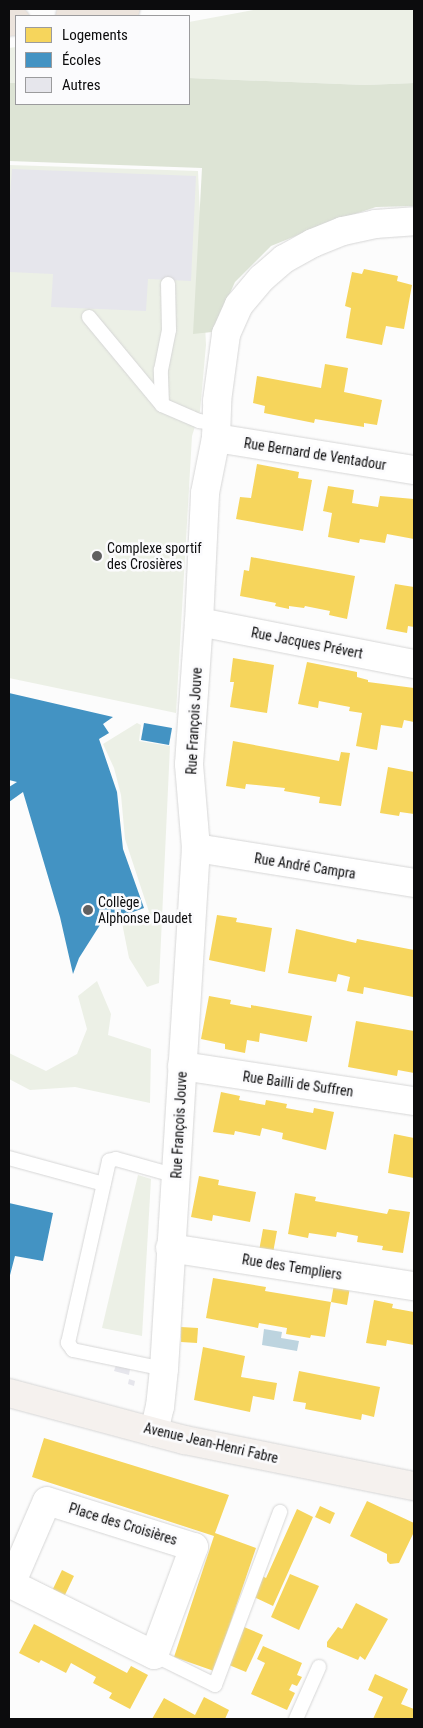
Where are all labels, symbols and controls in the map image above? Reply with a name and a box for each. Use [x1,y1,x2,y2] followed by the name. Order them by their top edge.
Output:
[15,15,190,105] legend
[62,26,128,44] text: Logements
[62,51,101,69] text: Écoles
[62,76,101,94] text: Autres
[243,434,387,474] street label: Rue Bernard de Ventadour
[107,540,202,572] place label: Complexe sportif des Crosières
[91,550,103,562] marker: Complexe sportif des Crosières
[250,624,364,662] street label: Rue Jacques Prévert
[183,667,205,775] street label: Rue François Jouve
[253,850,357,882] street label: Rue André Campra
[98,894,192,926] place label: Collège Alphonse Daudet
[82,904,94,916] marker: Collège Alphonse Daudet
[242,1068,354,1100] street label: Rue Bailli de Suffren
[168,1071,190,1179] street label: Rue François Jouve
[241,1251,343,1283] street label: Rue des Templiers
[142,1419,280,1467] street label: Avenue Jean-Henri Fabre
[67,1500,179,1548] street label: Place des Croisières

